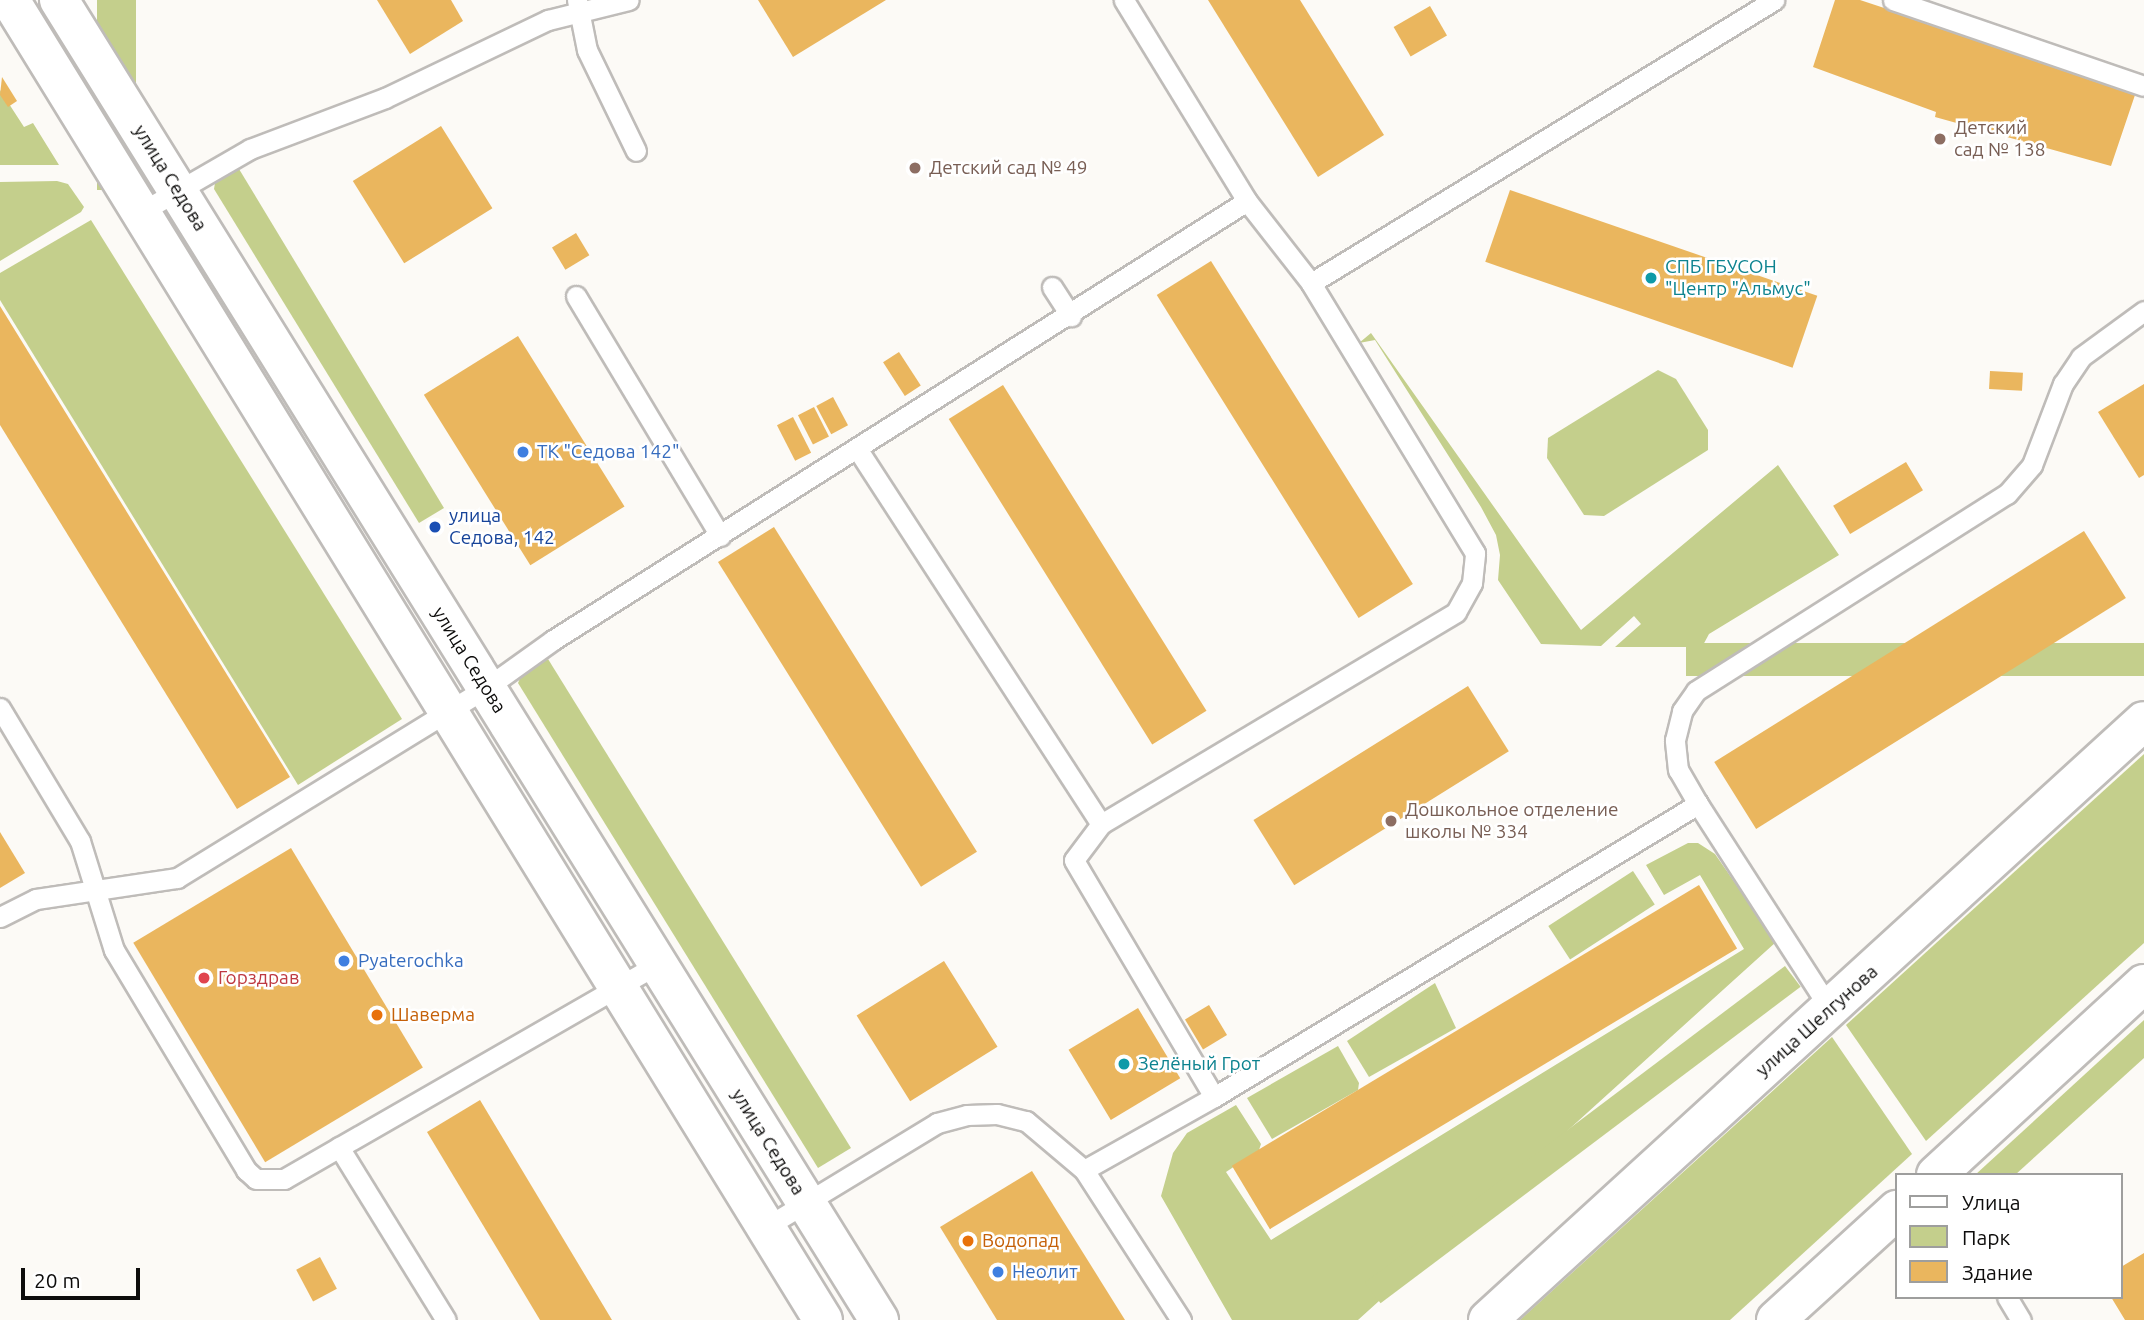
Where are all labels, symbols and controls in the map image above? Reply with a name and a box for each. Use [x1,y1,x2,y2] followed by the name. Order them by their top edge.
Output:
[1954,117,2045,161] place label: Детский сад № 138
[128,121,212,235] street label: улица Седова
[1932,131,1948,147] marker: Детский сад № 138
[929,157,1087,179] place label: Детский сад № 49
[907,160,923,176] marker: Детский сад № 49
[1665,256,1811,300] place label: СПБ ГБУСОН "Центр "Альмус"
[1643,270,1659,286] marker: СПБ ГБУСОН "Центр "Альмус"
[537,441,680,463] place label: ТК "Седова 142"
[515,444,531,460] marker: ТК "Седова 142"
[449,505,555,549] place label: улица Седова, 142
[427,519,443,535] marker: улица Седова, 142
[427,603,511,717] street label: улица Седова
[1405,799,1618,843] place label: Дошкольное отделение школы № 334
[1383,813,1399,829] marker: Дошкольное отделение школы № 334
[358,950,464,972] place label: Pyaterochka
[336,953,352,969] marker: Pyaterochka
[1751,960,1883,1082] street label: улица Шелгунова
[218,967,299,989] place label: Горздрав
[196,970,212,986] marker: Горздрав
[391,1004,475,1026] place label: Шаверма
[369,1007,385,1023] marker: Шаверма
[1138,1053,1260,1075] place label: Зелёный Грот
[1116,1056,1132,1072] marker: Зелёный Грот
[726,1085,810,1199] street label: улица Седова
[1896,1173,2123,1299] legend
[1962,1190,2020,1214] text: Улица
[1962,1225,2010,1249] text: Парк
[982,1230,1059,1252] place label: Водопад
[960,1233,976,1249] marker: Водопад
[24,1254,144,1298] scale bar
[1962,1260,2033,1284] text: Здание
[1012,1261,1078,1283] place label: Неолит
[990,1264,1006,1280] marker: Неолит
[34,1268,81,1292] text: 20 m

